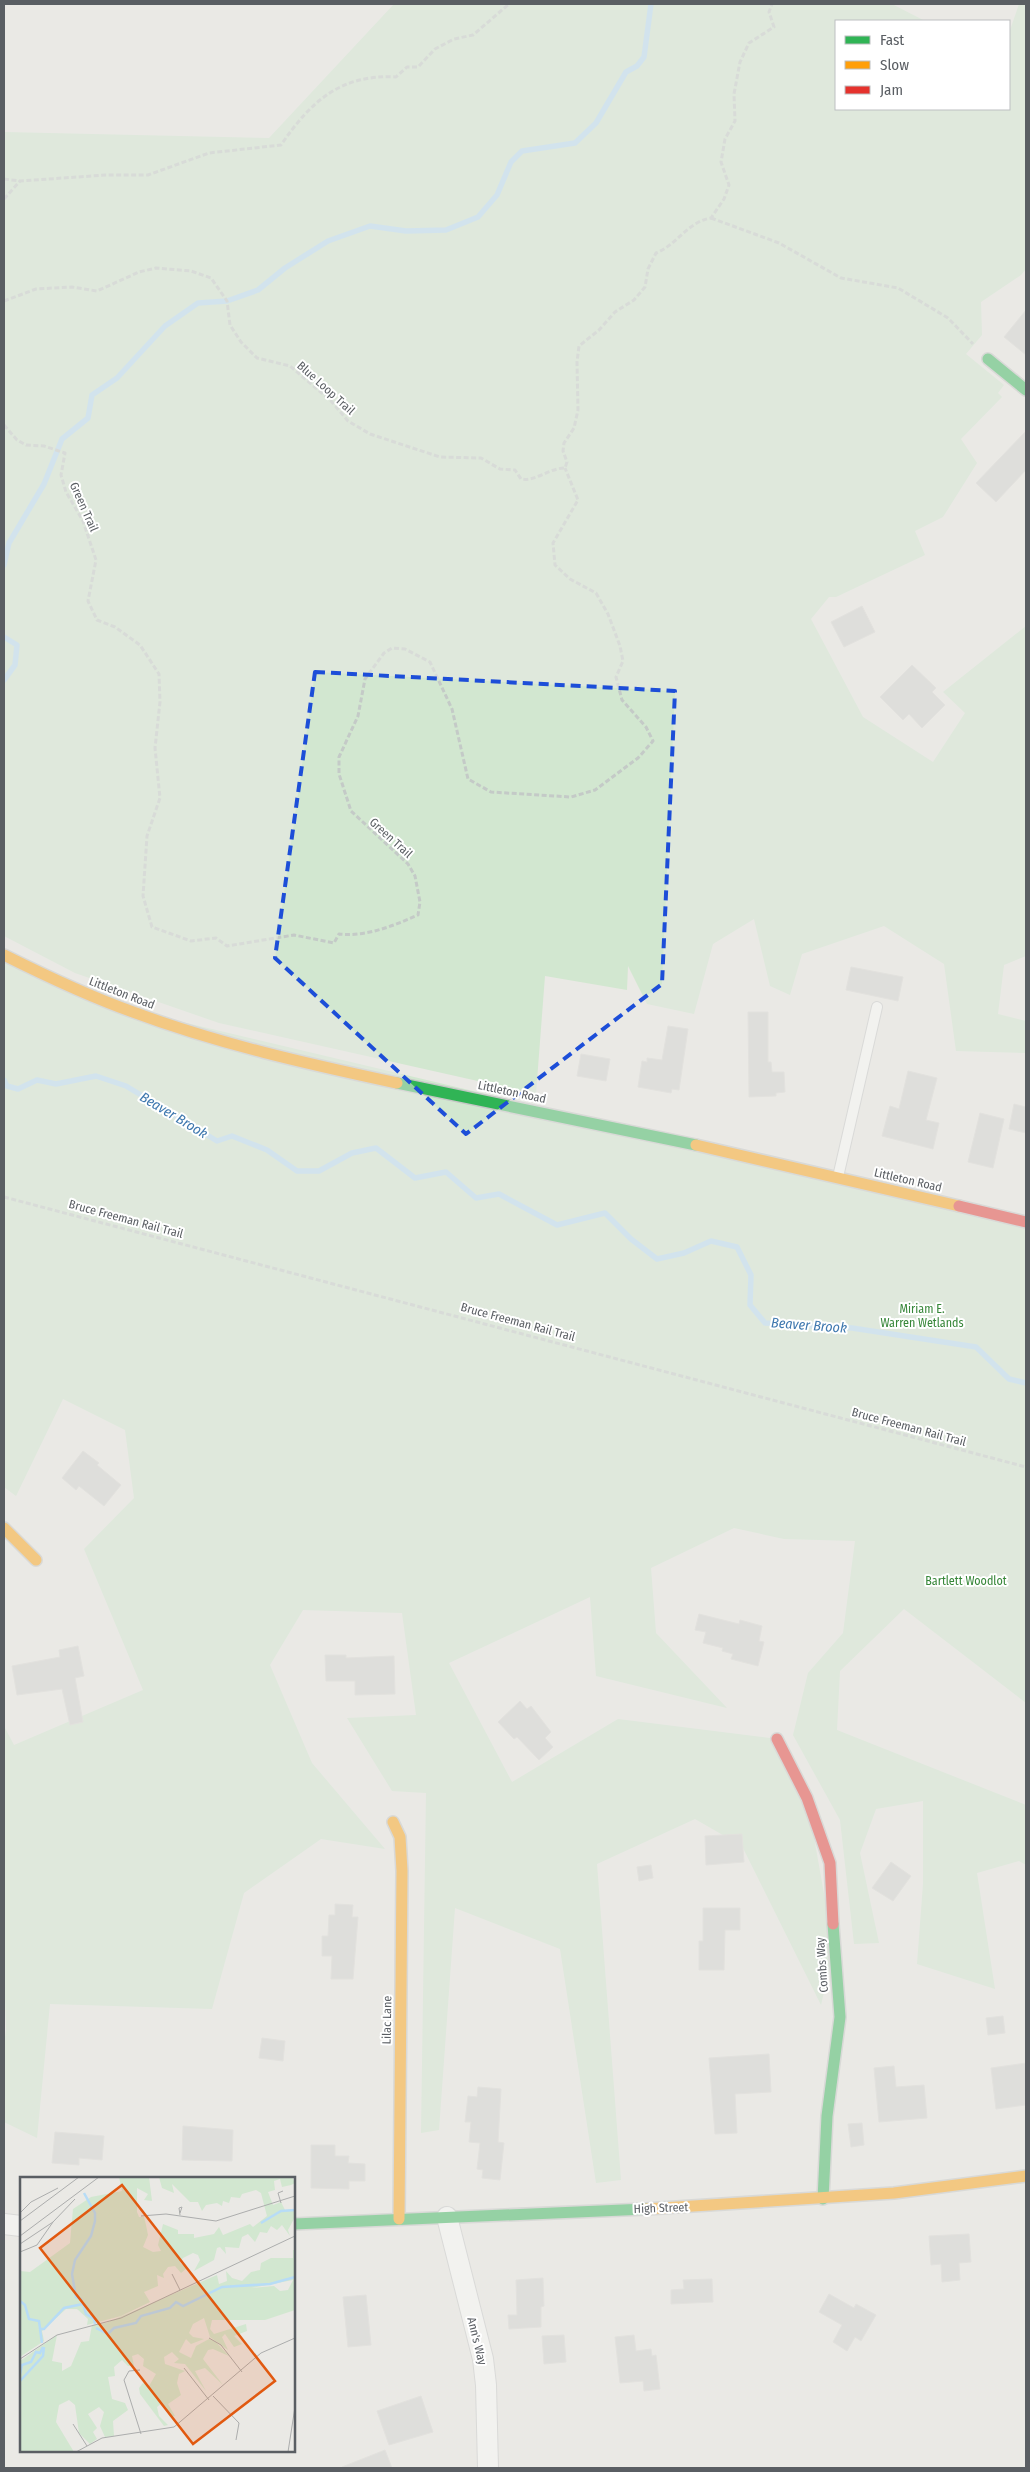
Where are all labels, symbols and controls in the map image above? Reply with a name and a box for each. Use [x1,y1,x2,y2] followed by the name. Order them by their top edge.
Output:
[835,20,1010,110] legend
[880,31,904,49] text: Fast
[880,56,909,74] text: Slow
[880,81,903,99] text: Jam
[294,358,358,418] street label: Blue Loop Trail
[67,480,101,534] street label: Green Trail
[367,815,415,861] street label: Green Trail
[87,974,157,1012] street label: Littleton Road
[477,1078,547,1106] street label: Littleton Road
[137,1089,211,1142] water label: Beaver Brook
[873,1165,943,1195] street label: Littleton Road
[67,1197,185,1241] street label: Bruce Freeman Rail Trail
[459,1300,577,1344] street label: Bruce Freeman Rail Trail
[880,1302,964,1330] park label: Miriam E. Warren Wetlands
[770,1314,848,1337] water label: Beaver Brook
[850,1405,968,1449] street label: Bruce Freeman Rail Trail
[925,1574,1007,1588] park label: Bartlett Woodlot
[813,1936,831,1993] street label: Combs Way
[380,1995,394,2044] street label: Lilac Lane
[20,2177,295,2452] inset map
[633,2200,689,2216] street label: High Street
[464,2316,490,2367] street label: Ann's Way

